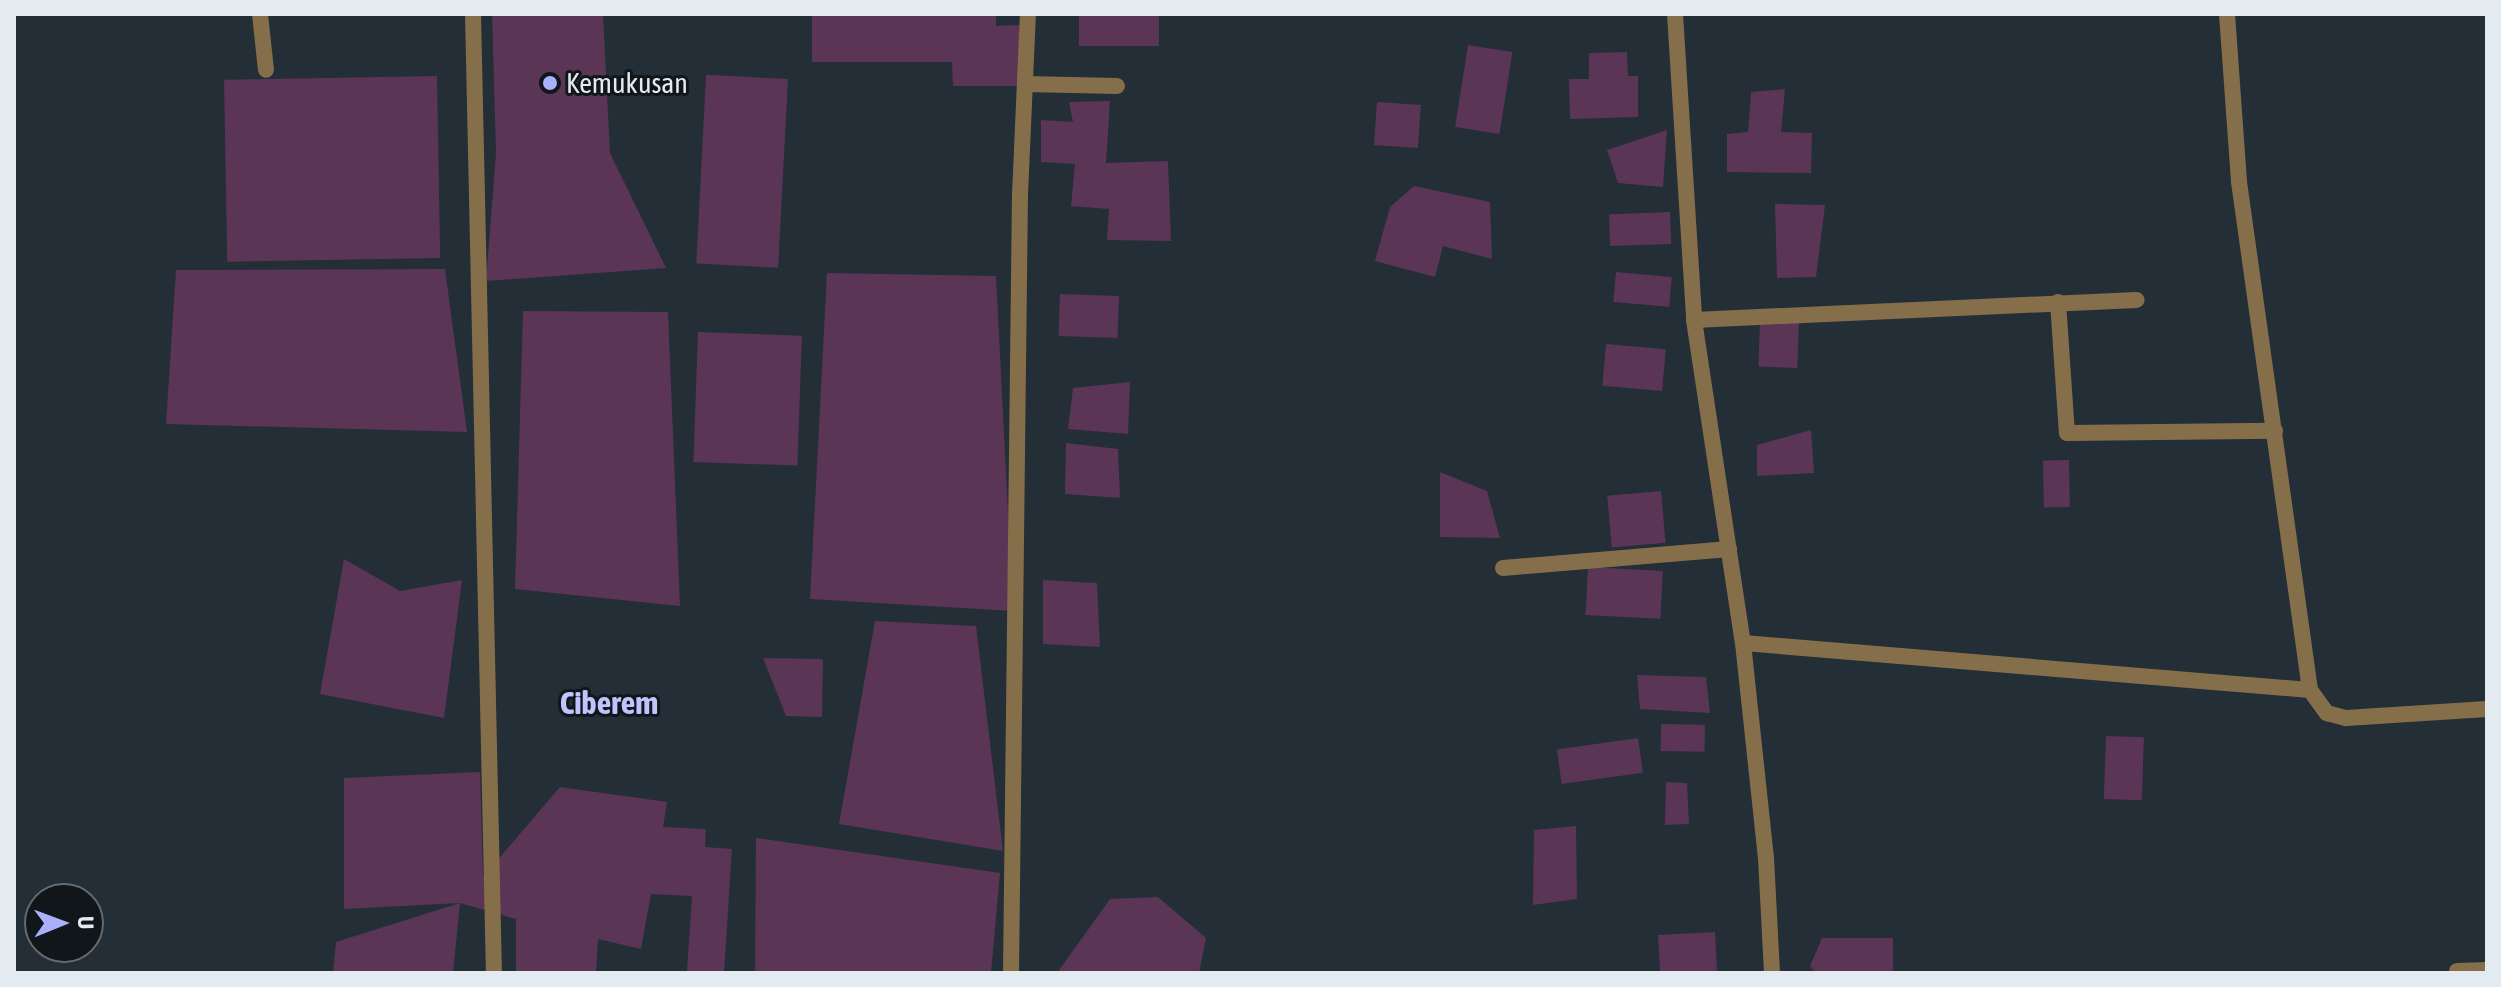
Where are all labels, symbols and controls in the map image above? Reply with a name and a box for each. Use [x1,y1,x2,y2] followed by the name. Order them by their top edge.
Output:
[566,66,688,100] place label: Kemukusan
[541,74,559,92] marker: Kemukusan
[560,684,658,722] district label: Ciberem
[24,883,104,963] north arrow
[73,916,99,929] text: U

